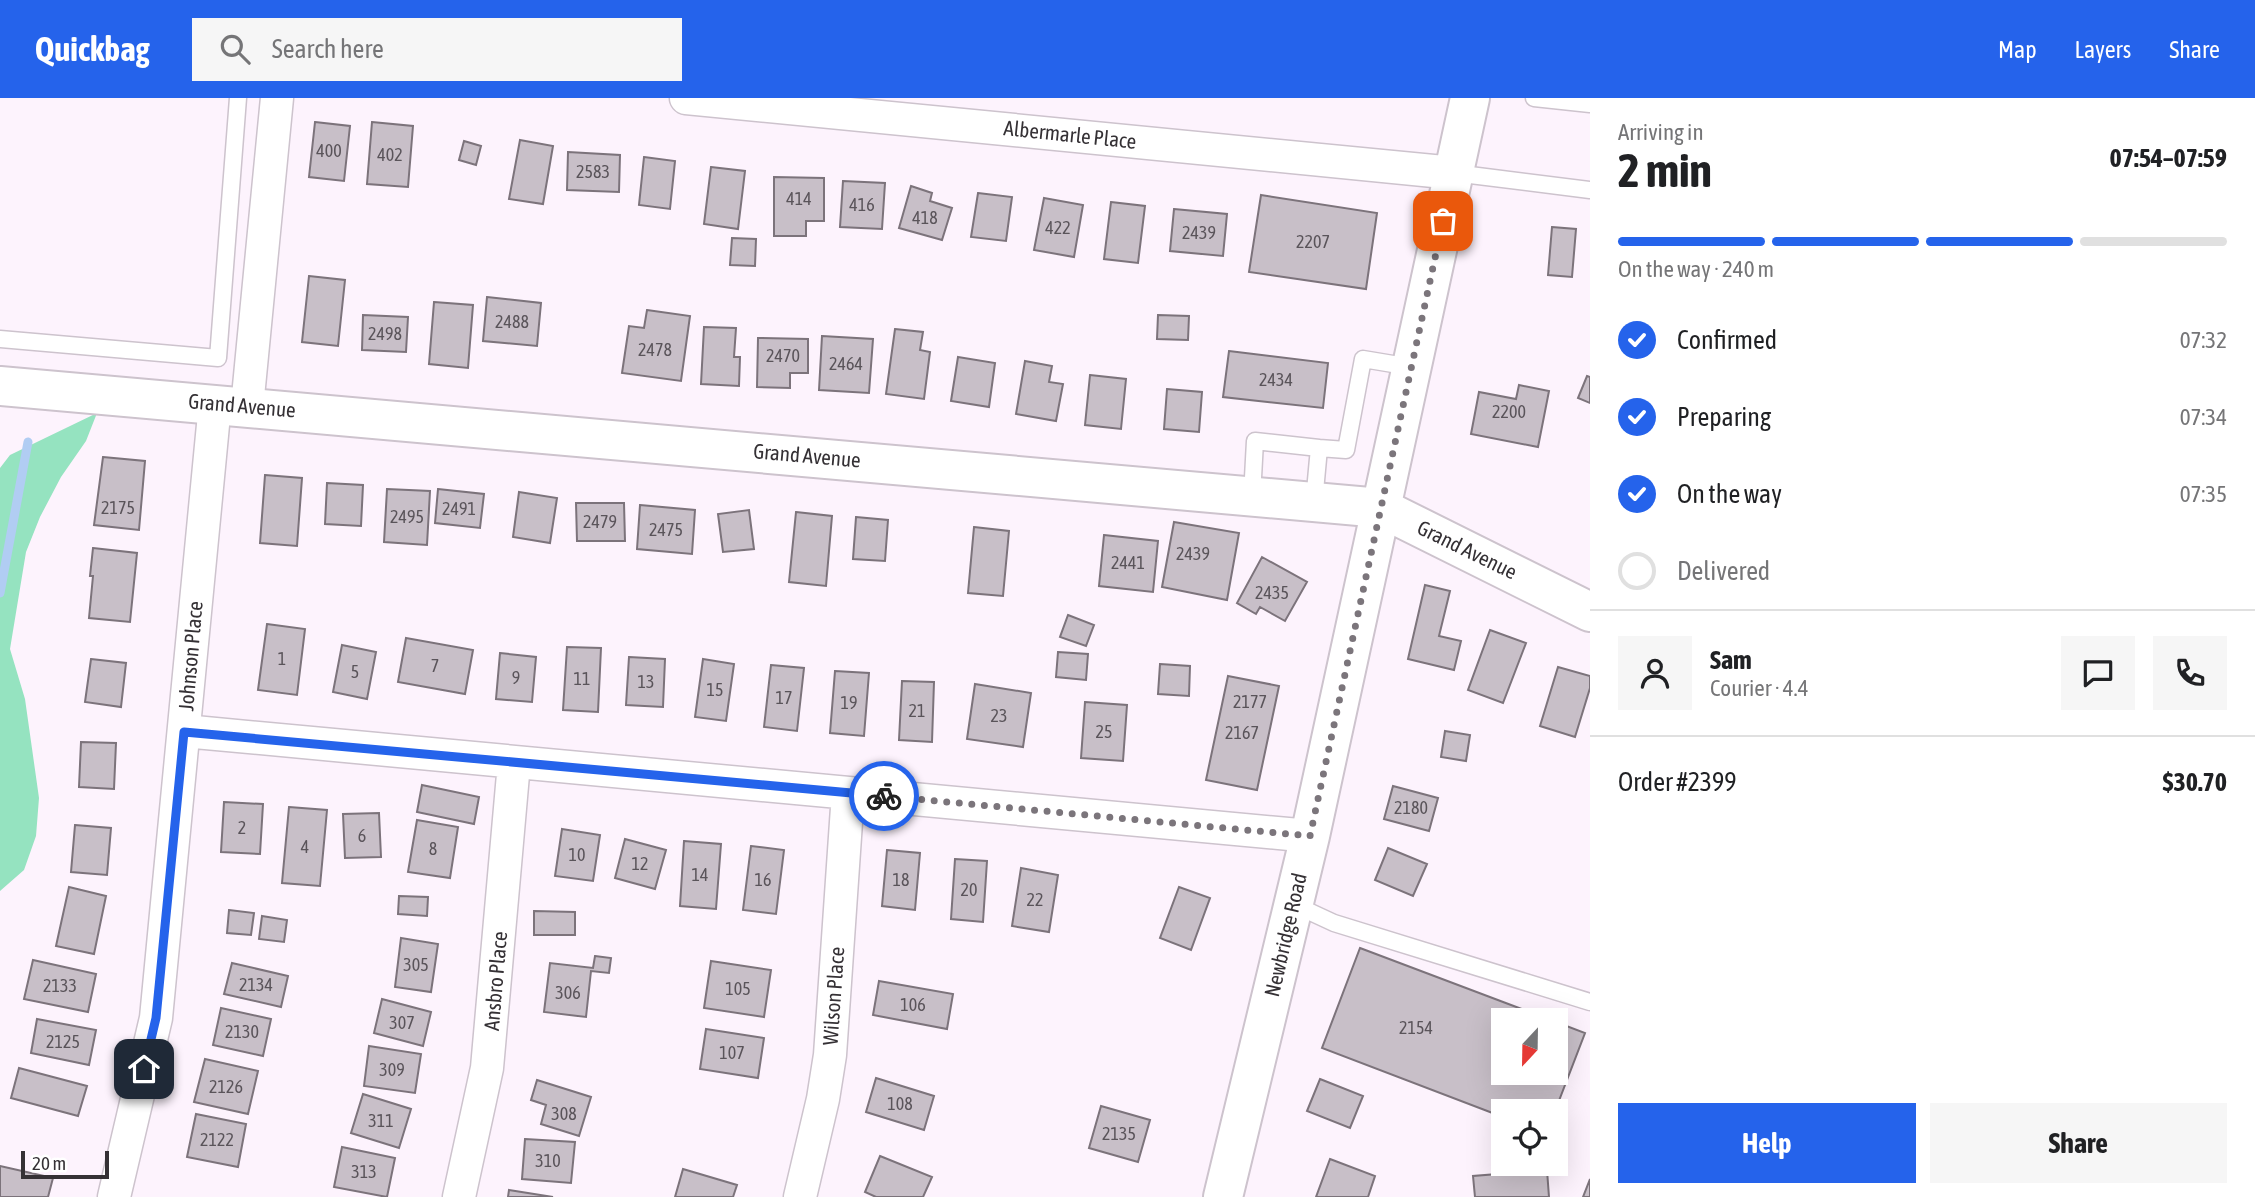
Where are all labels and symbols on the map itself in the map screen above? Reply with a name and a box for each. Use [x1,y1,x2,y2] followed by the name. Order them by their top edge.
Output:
[1003,115,1138,153] street label: Albermarle Place
[316,140,342,161] house number: 400
[377,144,403,165] house number: 402
[576,161,610,182] house number: 2583
[786,188,812,209] house number: 414
[1413,191,1473,251] pin
[849,194,875,215] house number: 416
[912,207,938,228] house number: 418
[1045,217,1071,238] house number: 422
[1182,222,1216,243] house number: 2439
[1296,231,1330,252] house number: 2207
[495,311,529,332] house number: 2488
[368,323,402,344] house number: 2498
[638,339,672,360] house number: 2478
[766,345,800,366] house number: 2470
[829,353,863,374] house number: 2464
[1259,369,1293,390] house number: 2434
[187,388,297,422] street label: Grand Avenue
[1492,401,1526,422] house number: 2200
[752,438,862,472] street label: Grand Avenue
[101,497,135,518] house number: 2175
[442,498,476,519] house number: 2491
[390,506,424,527] house number: 2495
[583,511,617,532] house number: 2479
[1414,515,1521,584] street label: Grand Avenue
[649,519,683,540] house number: 2475
[1176,543,1210,564] house number: 2439
[1111,552,1145,573] house number: 2441
[1255,582,1289,603] house number: 2435
[173,600,207,712] street label: Johnson Place
[278,648,286,669] house number: 1
[431,655,439,676] house number: 7
[351,661,359,682] house number: 5
[512,667,520,688] house number: 9
[574,668,590,689] house number: 11
[638,671,654,692] house number: 13
[707,679,723,700] house number: 15
[776,687,792,708] house number: 17
[1233,691,1267,712] house number: 2177
[841,692,857,713] house number: 19
[909,700,925,721] house number: 21
[991,705,1007,726] house number: 23
[1096,721,1112,742] house number: 25
[1225,722,1259,743] house number: 2167
[849,761,919,831] courier
[1394,797,1428,818] house number: 2180
[238,817,246,838] house number: 2
[358,825,366,846] house number: 6
[301,836,309,857] house number: 4
[429,838,437,859] house number: 8
[569,844,585,865] house number: 10
[632,853,648,874] house number: 12
[692,864,708,885] house number: 14
[755,869,771,890] house number: 16
[893,869,909,890] house number: 18
[1259,871,1311,999] street label: Newbridge Road
[961,879,977,900] house number: 20
[1027,889,1043,910] house number: 22
[479,930,511,1032] street label: Ansbro Place
[818,946,848,1046] street label: Wilson Place
[403,954,429,975] house number: 305
[239,974,273,995] house number: 2134
[43,975,77,996] house number: 2133
[725,978,751,999] house number: 105
[555,982,581,1003] house number: 306
[900,994,926,1015] house number: 106
[1491,1008,1568,1085] north arrow
[389,1012,415,1033] house number: 307
[1399,1017,1433,1038] house number: 2154
[225,1021,259,1042] house number: 2130
[46,1031,80,1052] house number: 2125
[114,1039,174,1099] pin
[719,1042,745,1063] house number: 107
[379,1059,405,1080] house number: 309
[209,1076,243,1097] house number: 2126
[887,1093,913,1114] house number: 108
[551,1103,577,1124] house number: 308
[368,1110,394,1131] house number: 311
[1102,1123,1136,1144] house number: 2135
[200,1129,234,1150] house number: 2122
[21,1148,108,1180] scale bar
[535,1150,561,1171] house number: 310
[351,1161,377,1182] house number: 313

